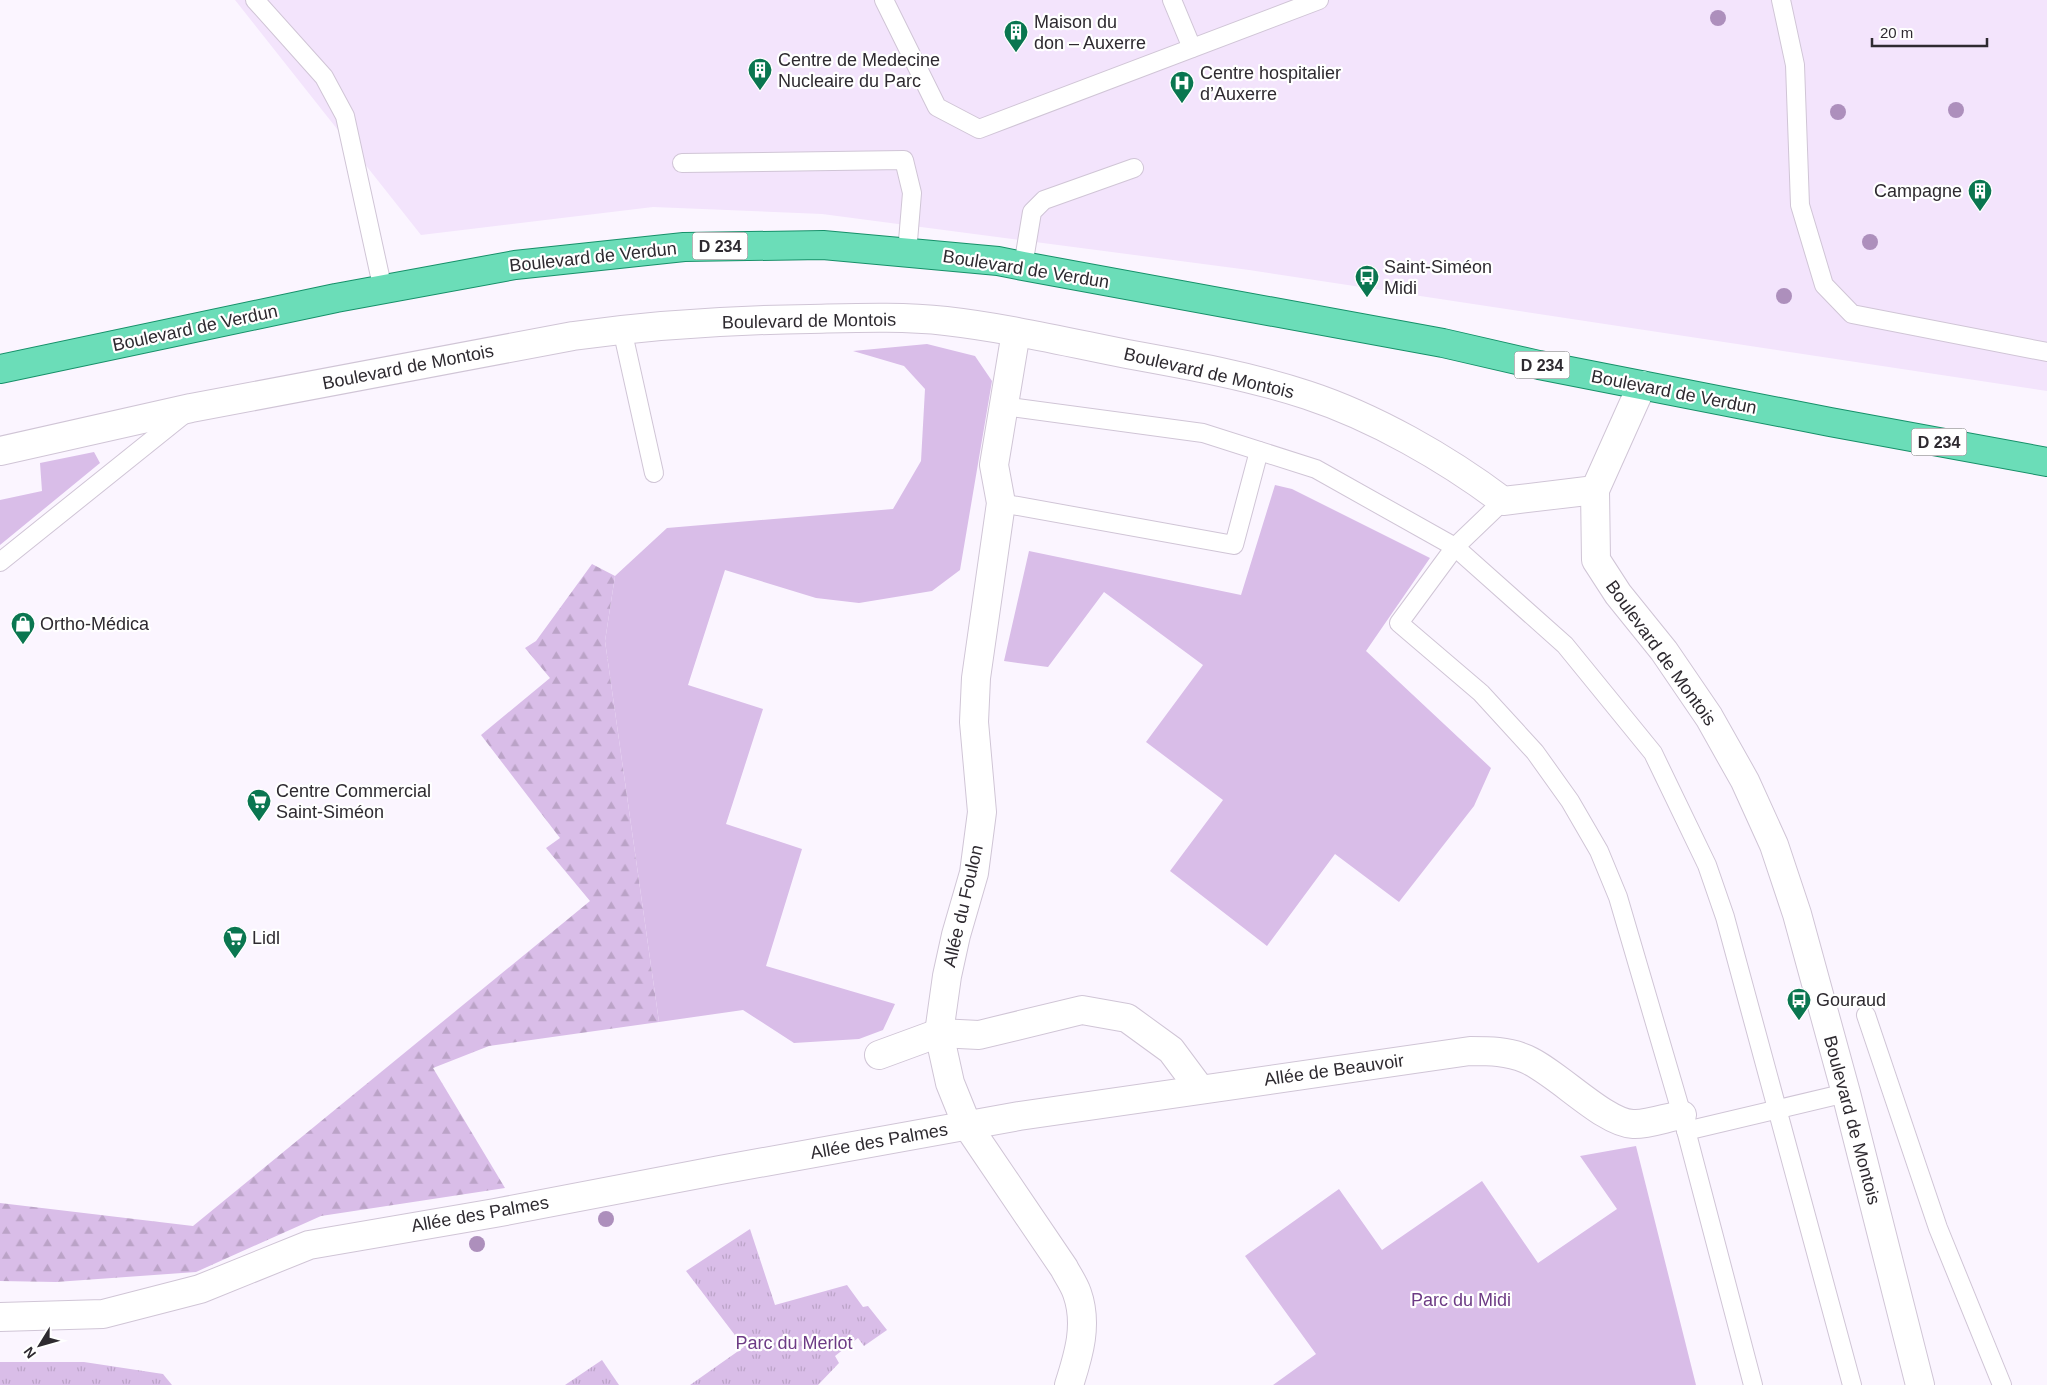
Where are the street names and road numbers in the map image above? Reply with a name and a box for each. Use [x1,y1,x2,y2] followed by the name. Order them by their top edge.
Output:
[692,232,748,260] road number: D 234
[508,238,678,276] street label: Boulevard de Verdun
[941,246,1111,292] street label: Boulevard de Verdun
[111,301,279,355] street label: Boulevard de Verdun
[722,309,896,333] street label: Boulevard de Montois
[321,341,495,393] street label: Boulevard de Montois
[1122,344,1296,402] street label: Boulevard de Montois
[1514,352,1570,378] road number: D 234
[1590,366,1758,418] street label: Boulevard de Verdun
[1912,428,1966,456] road number: D 234
[1602,577,1720,729] street label: Boulevard de Montois
[939,843,987,969] street label: Allée du Foulon
[1820,1033,1884,1207] street label: Boulevard de Montois
[1263,1050,1405,1090] street label: Allée de Beauvoir
[809,1119,949,1163] street label: Allée des Palmes
[410,1192,550,1236] street label: Allée des Palmes

